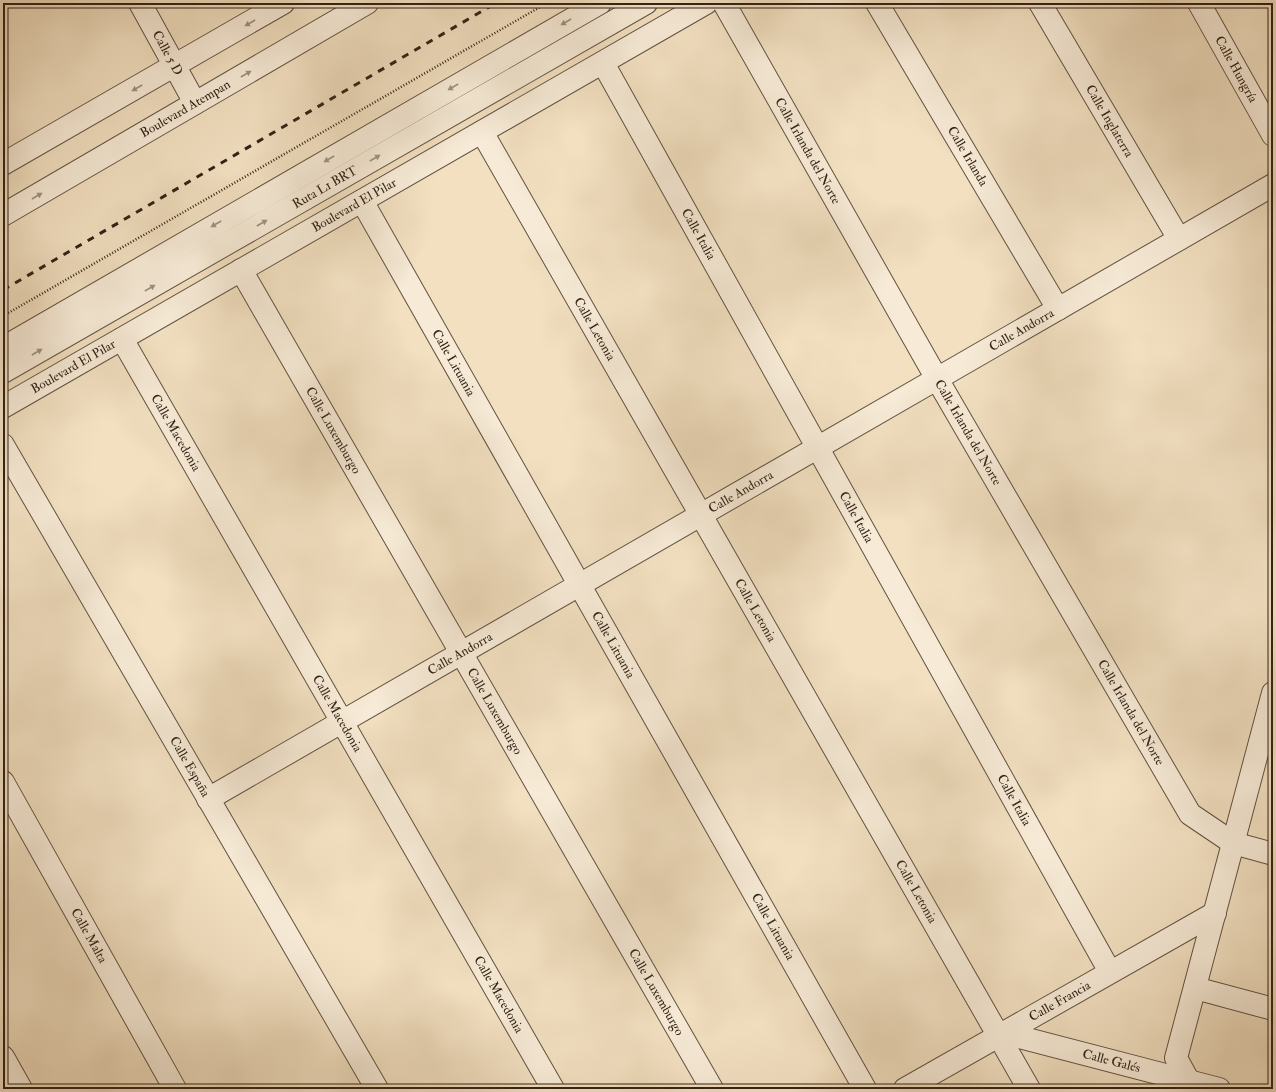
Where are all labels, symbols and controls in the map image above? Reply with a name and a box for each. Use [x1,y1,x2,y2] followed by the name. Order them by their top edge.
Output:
[244,19,256,26] one-way arrow
[560,19,572,26] one-way arrow
[149,28,186,78] street label: Calle 5 D
[1211,33,1261,106] street label: Calle Hungría
[240,70,252,77] one-way arrow
[137,76,234,141] street label: Boulevard Atempan
[1082,82,1137,161] street label: Calle Inglaterra
[447,84,459,91] one-way arrow
[131,85,143,91] one-way arrow
[771,95,845,207] street label: Calle Irlanda del Norte
[944,123,992,190] street label: Calle Irlanda
[369,155,381,162] one-way arrow
[323,156,335,163] one-way arrow
[290,162,360,212] street label: Ruta L1 BRT
[309,174,400,236] street label: Boulevard El Pilar
[31,192,43,199] one-way arrow
[678,206,720,263] street label: Calle Italia
[256,220,268,227] one-way arrow
[210,221,222,228] one-way arrow
[144,284,156,291] one-way arrow
[570,295,619,364] street label: Calle Letonia
[986,305,1057,355] street label: Calle Andorra
[428,327,479,400] street label: Calle Lituania
[28,336,119,397] street label: Boulevard El Pilar
[31,349,43,356] one-way arrow
[931,377,1005,489] street label: Calle Irlanda del Norte
[302,384,364,477] street label: Calle Luxemburgo
[147,391,205,475] street label: Calle Macedonia
[705,467,777,517] street label: Calle Andorra
[836,489,877,546] street label: Calle Italia
[731,576,780,646] street label: Calle Letonia
[588,608,639,682] street label: Calle Lituania
[425,628,496,679] street label: Calle Andorra
[1094,657,1168,769] street label: Calle Irlanda del Norte
[464,665,526,757] street label: Calle Luxemburgo
[309,672,366,756] street label: Calle Macedonia
[166,733,214,800] street label: Calle España
[993,772,1035,829] street label: Calle Italia
[892,857,941,927] street label: Calle Letonia
[748,890,799,963] street label: Calle Lituania
[67,905,111,966] street label: Calle Malta
[625,946,688,1038] street label: Calle Luxemburgo
[470,953,527,1036] street label: Calle Macedonia
[1026,977,1094,1025] street label: Calle Francia
[1081,1046,1143,1076] street label: Calle Galés

